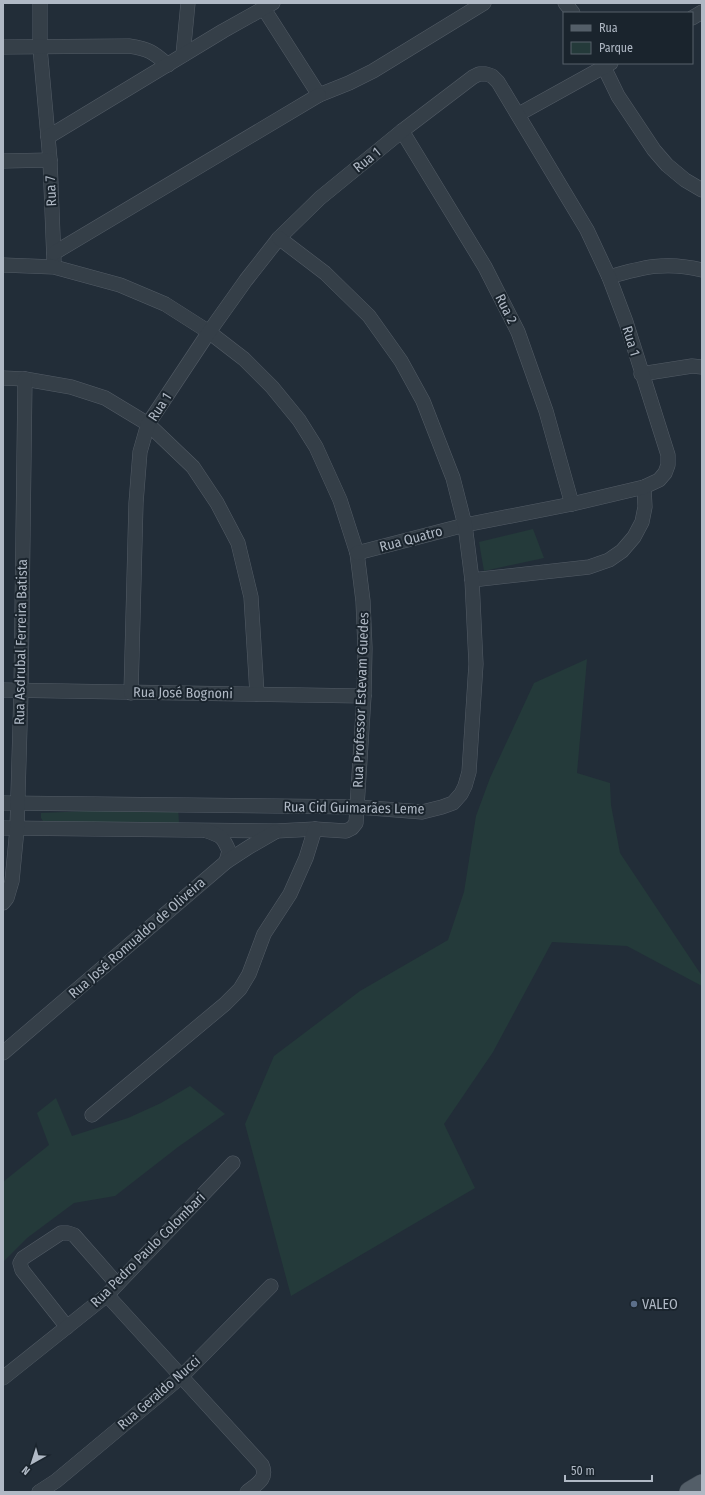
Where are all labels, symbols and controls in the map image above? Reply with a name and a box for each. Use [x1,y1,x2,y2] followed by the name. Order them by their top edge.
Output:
[563,12,693,64] legend
[599,21,618,35] text: Rua
[599,41,633,55] text: Parque
[350,144,384,176] street label: Rua 1
[42,175,60,207] street label: Rua 7
[491,291,521,327] street label: Rua 2
[618,324,644,358] street label: Rua 1
[145,390,175,424] street label: Rua 1
[378,522,444,556] street label: Rua Quatro
[11,559,31,725] street label: Rua Asdrubal Ferreira Batista
[349,612,373,788] street label: Rua Professor Estevam Guedes
[133,684,233,702] street label: Rua José Bognoni
[283,798,425,818] street label: Rua Cid Guimarães Leme
[65,874,209,1002] street label: Rua José Romualdo de Oliveira
[87,1189,209,1311] street label: Rua Pedro Paulo Colombari
[642,1296,678,1313] place label: VALEO
[629,1299,639,1309] marker: VALEO
[114,1352,204,1434] street label: Rua Geraldo Nucci
[12,1443,52,1483] north arrow
[565,1457,652,1483] scale bar
[19,1463,33,1478] text: N
[571,1464,595,1478] text: 50 m

